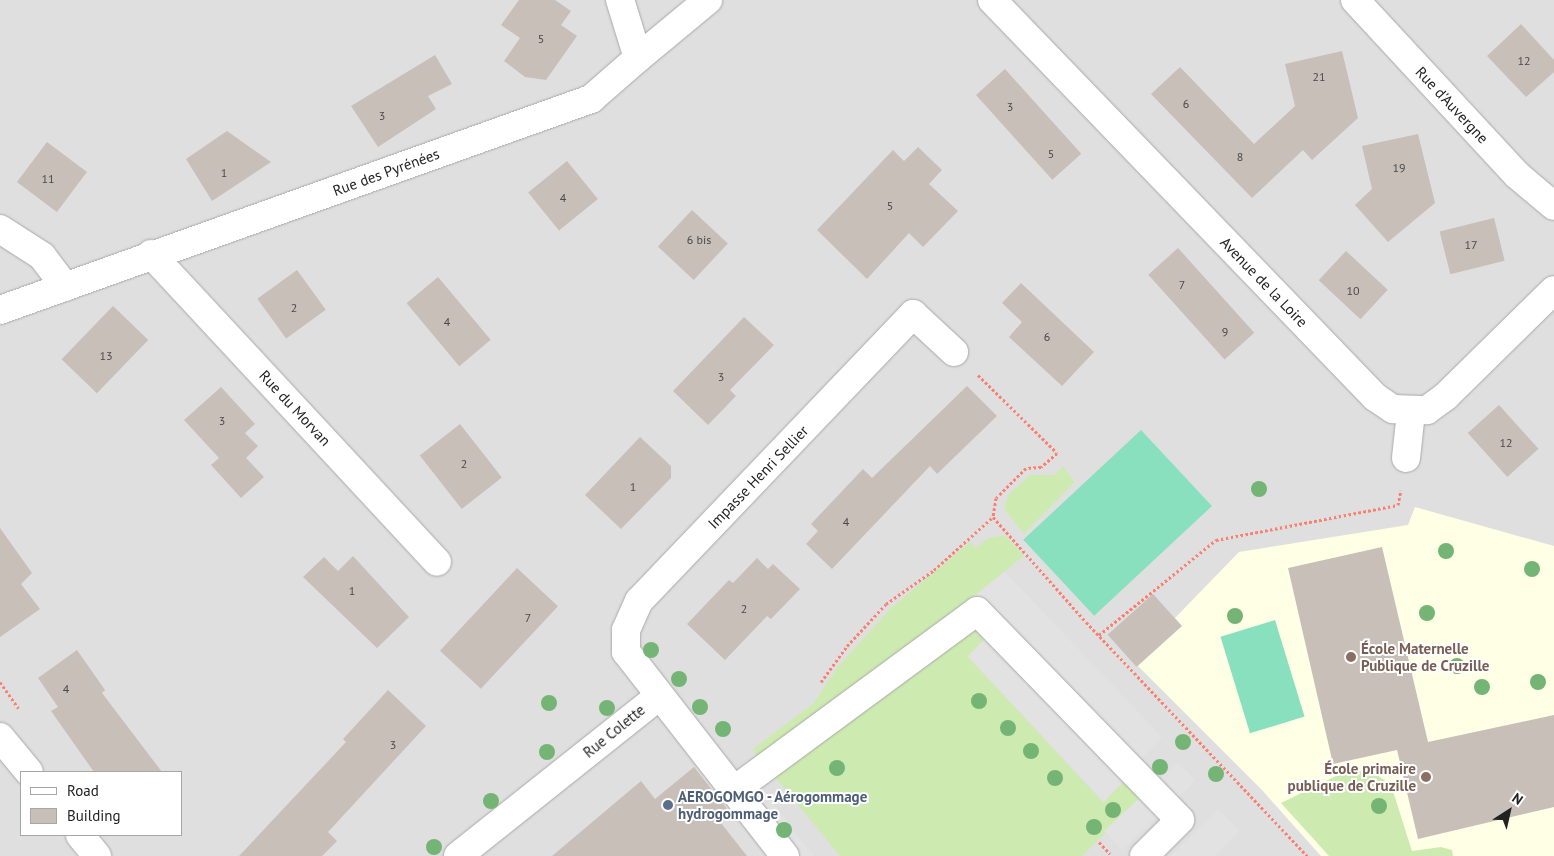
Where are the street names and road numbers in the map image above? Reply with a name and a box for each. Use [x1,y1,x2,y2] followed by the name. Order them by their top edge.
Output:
[1412,63,1492,147] street label: Rue d'Auvergne
[330,144,442,200] street label: Rue des Pyrénées
[1217,233,1311,331] street label: Avenue de la Loire
[256,367,334,449] street label: Rue du Morvan
[704,422,812,532] street label: Impasse Henri Sellier
[580,701,648,761] street label: Rue Colette

